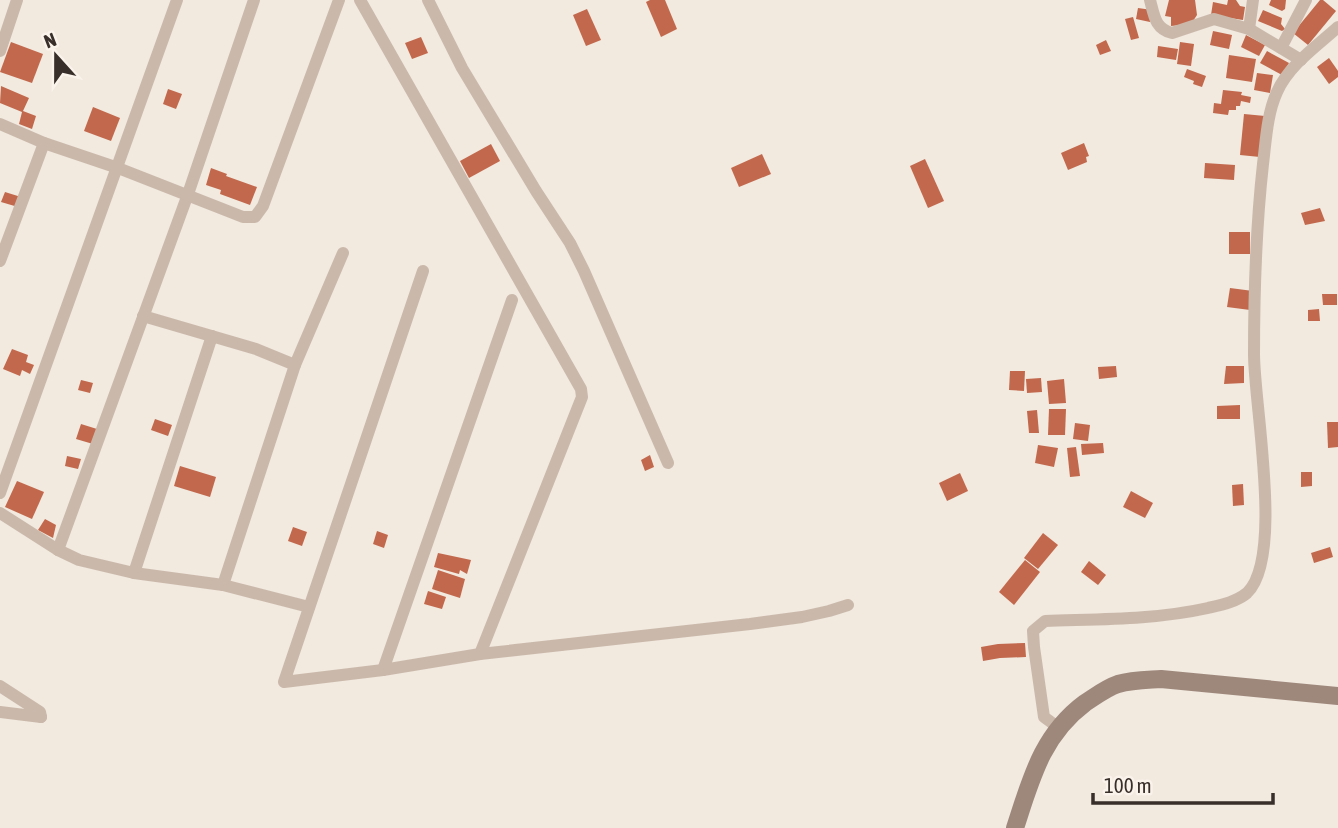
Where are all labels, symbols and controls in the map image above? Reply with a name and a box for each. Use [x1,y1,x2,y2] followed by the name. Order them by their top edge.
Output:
[21,21,91,91] north arrow
[41,28,59,52] text: N
[1093,762,1273,806] scale bar
[1104,773,1152,797] text: 100 m

